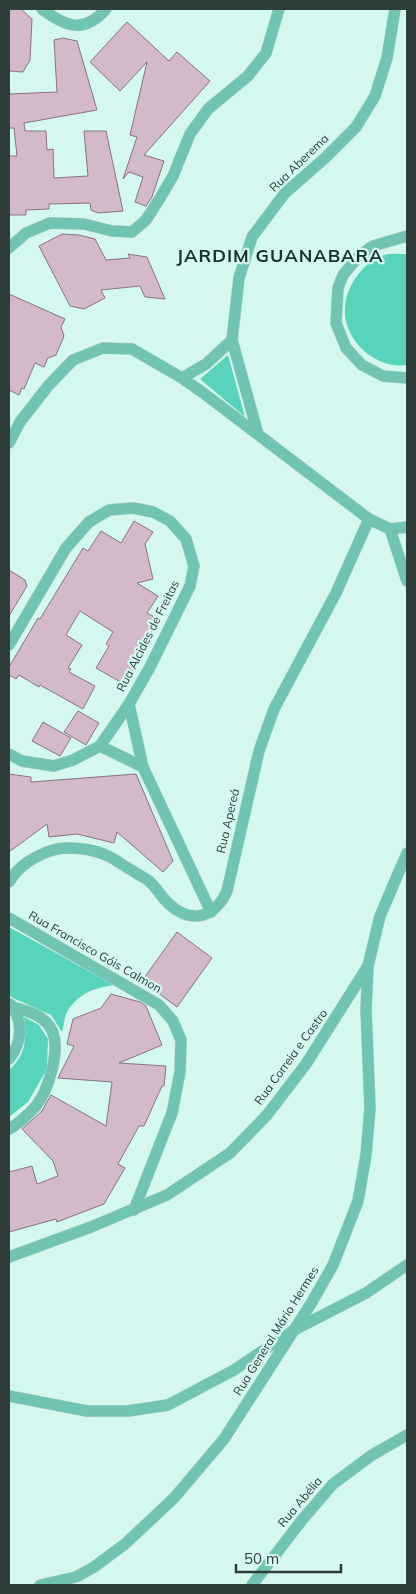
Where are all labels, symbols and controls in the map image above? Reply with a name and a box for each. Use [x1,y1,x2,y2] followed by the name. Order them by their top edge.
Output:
[266,131,331,195] street label: Rua Aberema
[177,244,383,267] district label: JARDIM GUANABARA
[113,577,182,694] street label: Rua Alcides de Freitas
[213,787,242,855] street label: Rua Apereá
[26,907,165,996] street label: Rua Francisco Góis Calmon
[251,1006,330,1107] street label: Rua Correia e Castro
[230,1263,322,1398] street label: Rua General Mário Hermes
[274,1473,325,1530] street label: Rua Abélia
[236,1542,341,1574] scale bar
[244,1549,279,1568] text: 50 m

